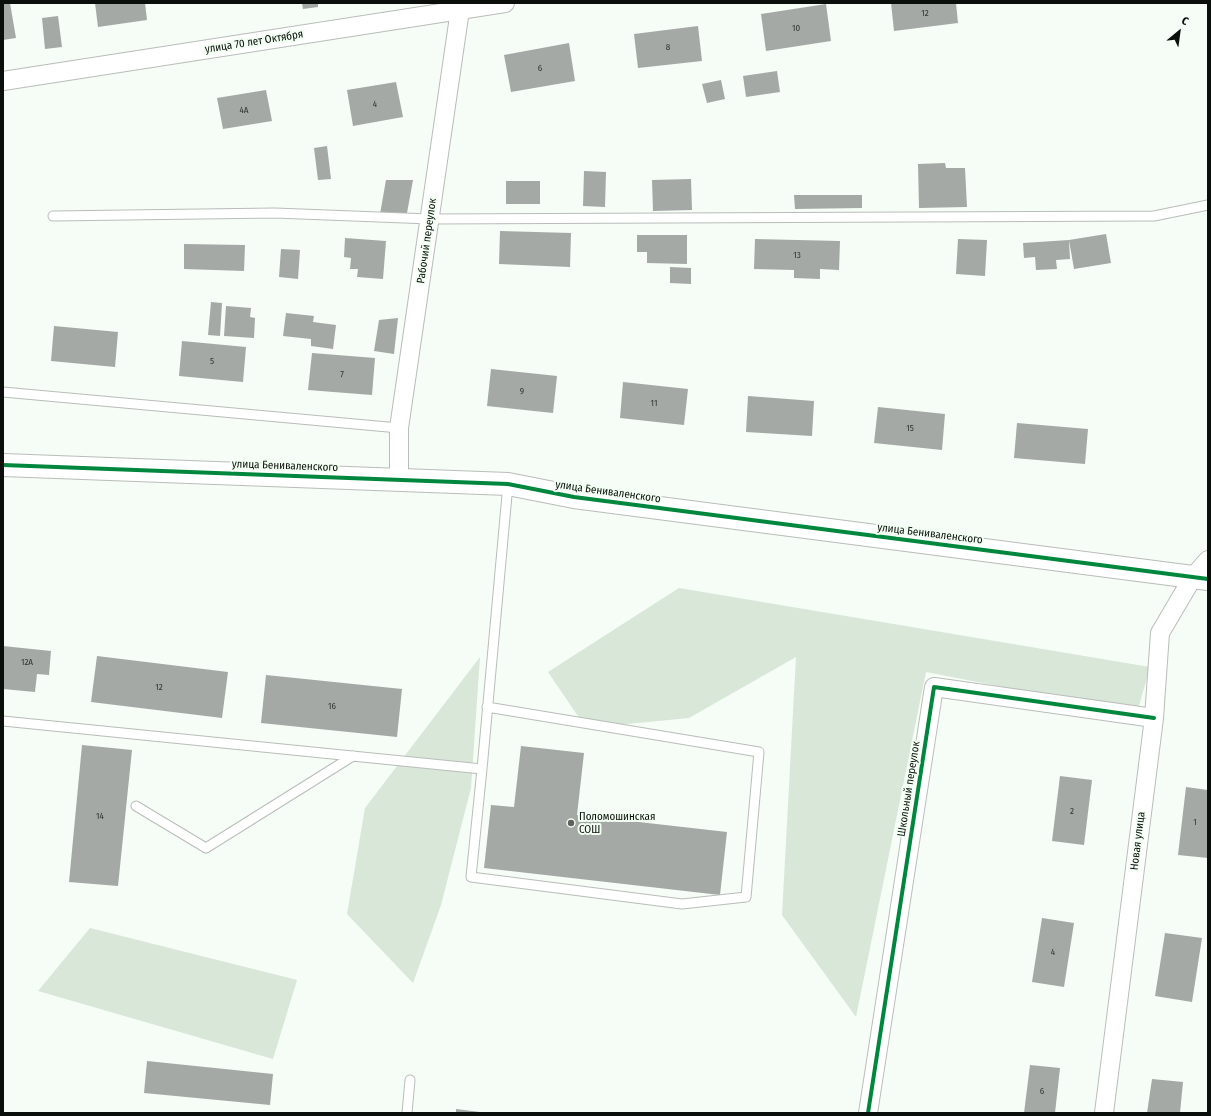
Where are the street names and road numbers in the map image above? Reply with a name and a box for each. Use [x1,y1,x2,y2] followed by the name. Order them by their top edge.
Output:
[204,28,304,56] street label: улица 70 лет Октября
[414,198,440,284] street label: Рабочий переулок
[232,458,338,474] street label: улица Бениваленского
[554,478,662,506] street label: улица Бениваленского
[876,521,984,547] street label: улица Бениваленского
[895,741,923,837] street label: Школьный переулок
[1128,811,1148,871] street label: Новая улица

